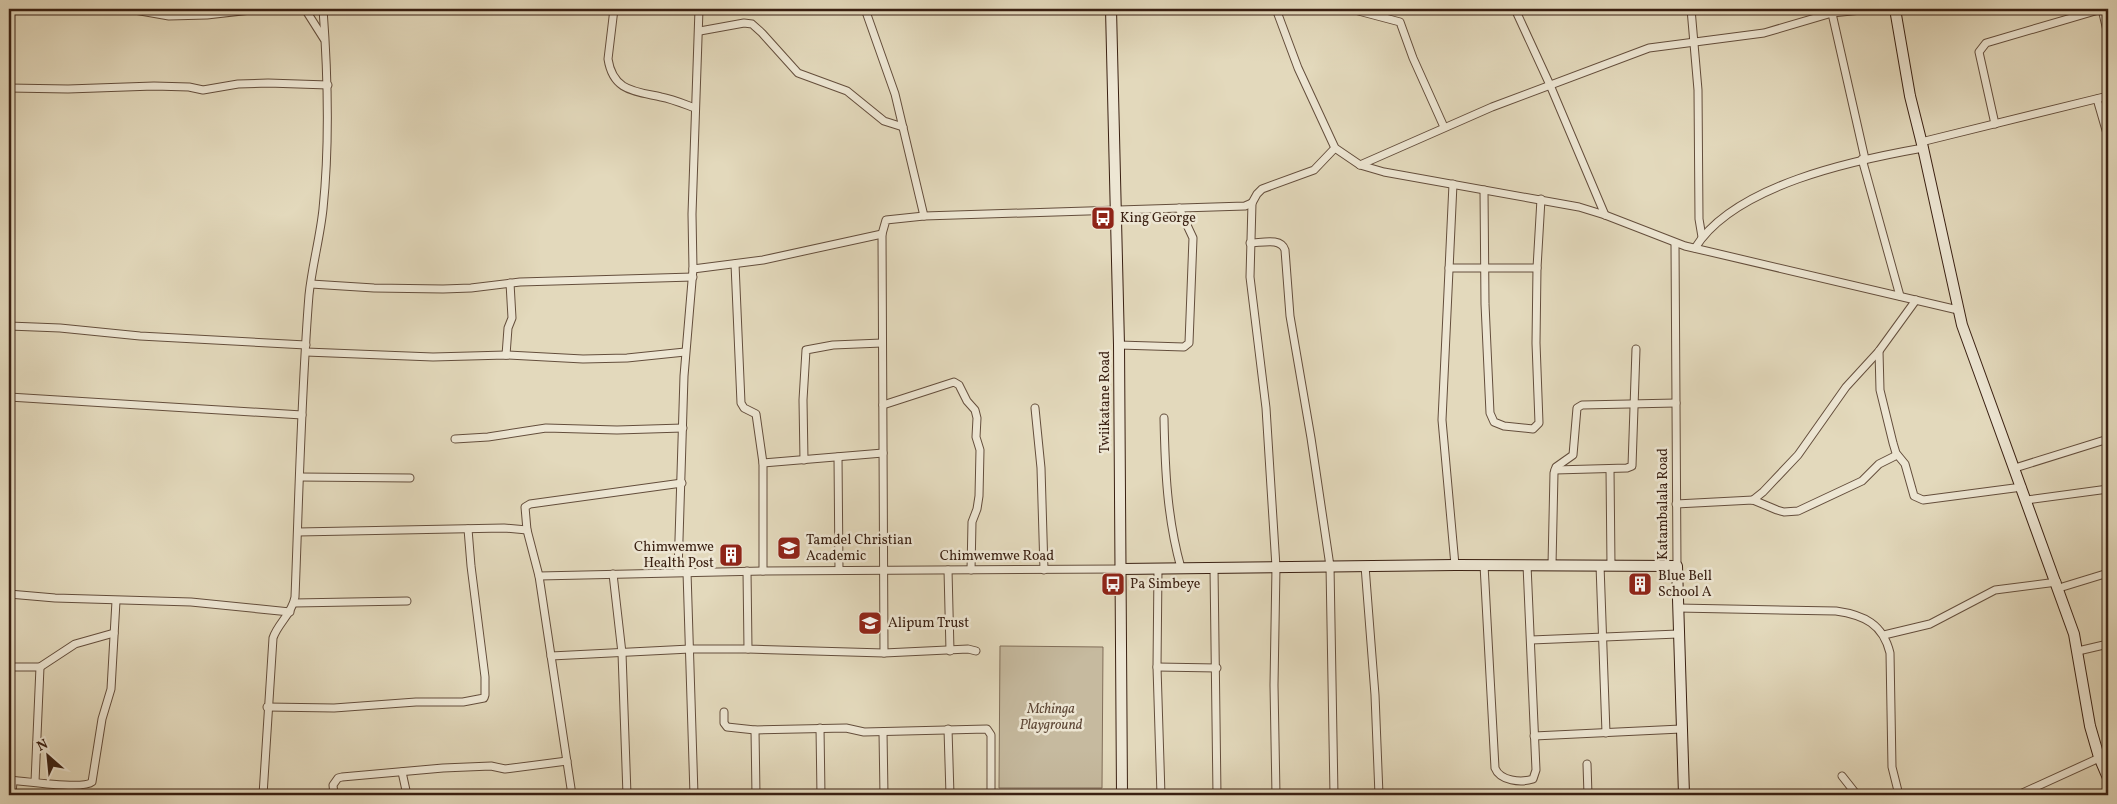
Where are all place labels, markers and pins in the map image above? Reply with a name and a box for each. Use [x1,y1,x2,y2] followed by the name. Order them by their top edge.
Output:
[1090,205,1116,231] bus stop icon: King George
[1120,209,1196,228] place label: King George
[806,531,912,566] place label: Tamdel Christian Academic
[776,535,802,561] school or university icon: Tamdel Christian Academic
[634,538,714,573] place label: Chimwemwe Health Post
[718,542,744,568] building icon: Chimwemwe Health Post
[1658,567,1712,602] place label: Blue Bell School A
[1100,571,1126,597] bus stop icon: Pa Simbeye
[1627,571,1653,597] building icon: Blue Bell School A
[1130,575,1201,594] place label: Pa Simbeye
[857,610,883,636] school or university icon: Alipum Trust
[888,614,969,633] place label: Alipum Trust

